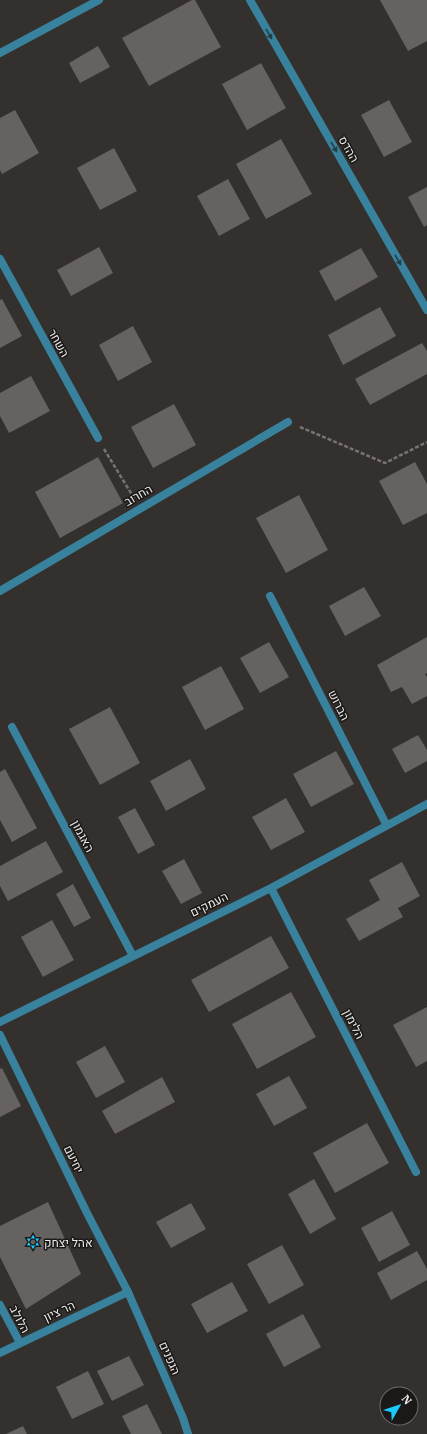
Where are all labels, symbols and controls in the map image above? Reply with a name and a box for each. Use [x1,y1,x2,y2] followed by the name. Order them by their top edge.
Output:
[266,28,272,40] one-way arrow
[336,133,362,165] street label: ההדס
[330,141,337,153] one-way arrow
[395,254,402,265] one-way arrow
[45,326,73,360] street label: השחר
[121,481,155,509] street label: החרוב
[325,687,353,723] street label: הברוש
[68,817,98,855] street label: האגמון
[188,888,230,920] street label: העמקים
[340,1007,368,1041] street label: הלימון
[61,1143,87,1175] street label: יחיעם
[25,1234,41,1250] synagogue icon: אהל יצחק
[44,1235,93,1250] place label: אהל יצחק
[41,1297,77,1325] street label: הר ציון
[7,1303,33,1335] street label: הלולב
[156,1339,184,1377] street label: הגפנים
[379,1386,419,1426] north arrow
[399,1392,415,1408] text: N

